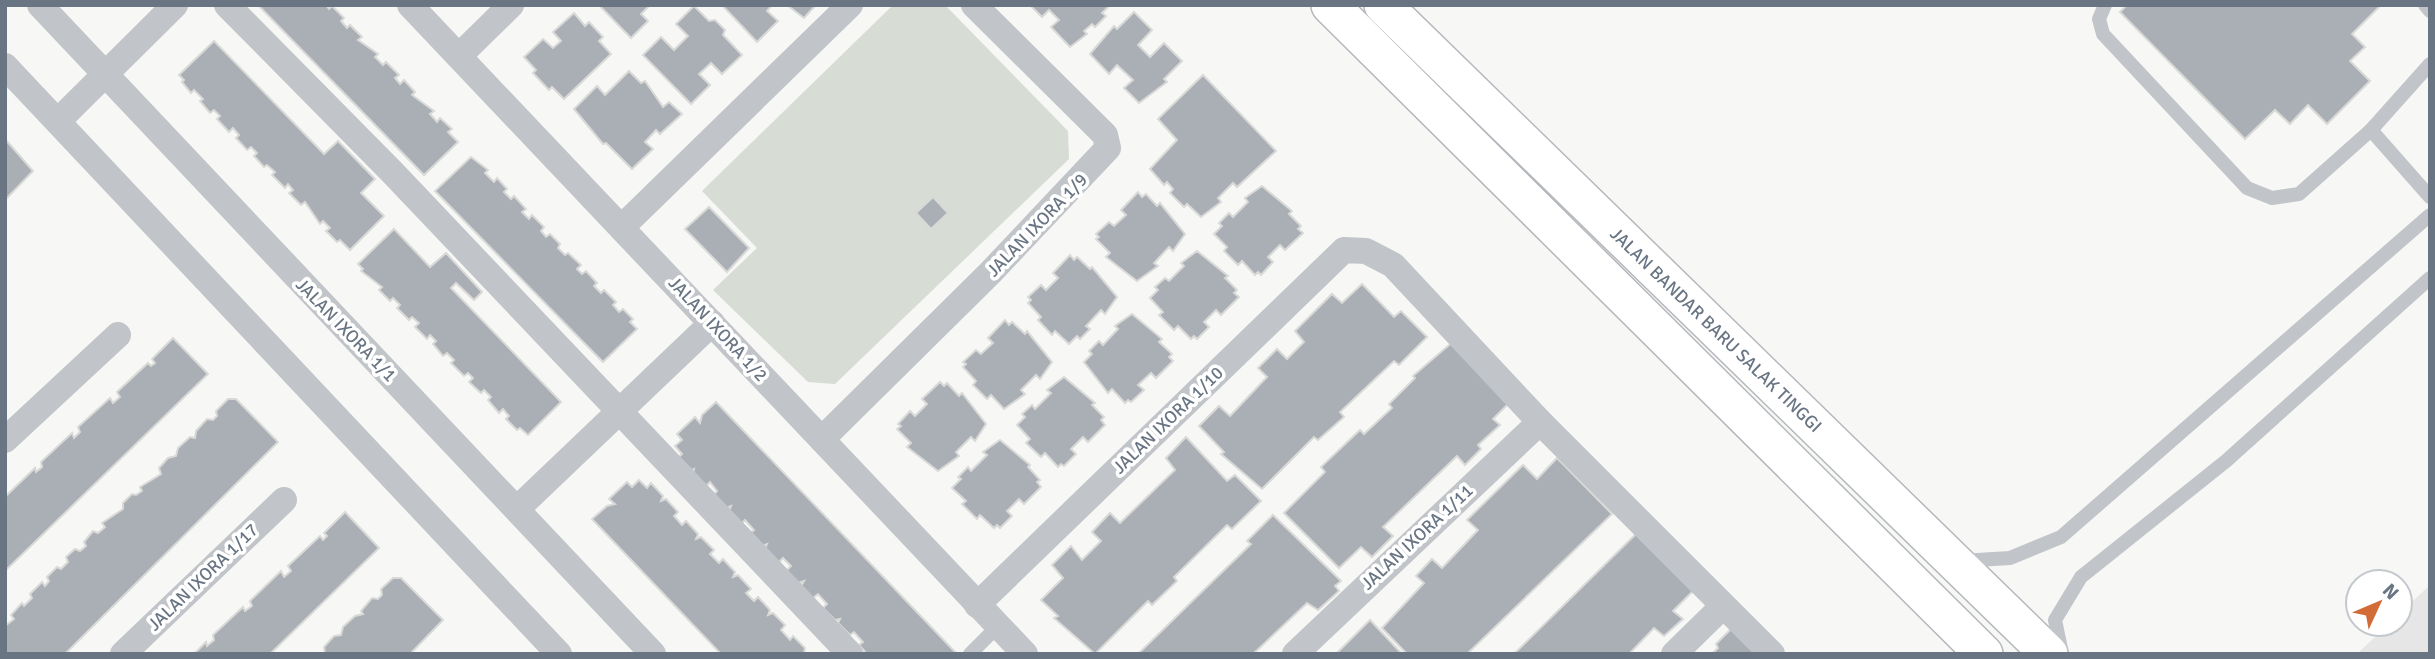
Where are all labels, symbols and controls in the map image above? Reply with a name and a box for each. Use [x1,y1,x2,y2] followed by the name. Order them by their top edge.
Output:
[982,169,1092,281] street label: JALAN IXORA 1/9
[1606,223,1826,437] street label: JALAN BANDAR BARU SALAK TINGGI
[664,272,772,386] street label: JALAN IXORA 1/2
[291,274,401,386] street label: JALAN IXORA 1/1
[1108,362,1228,478] street label: JALAN IXORA 1/10
[1356,480,1478,594] street label: JALAN IXORA 1/11
[143,519,263,635] street label: JALAN IXORA 1/17
[2344,568,2414,638] north arrow
[2377,579,2404,605] text: N

